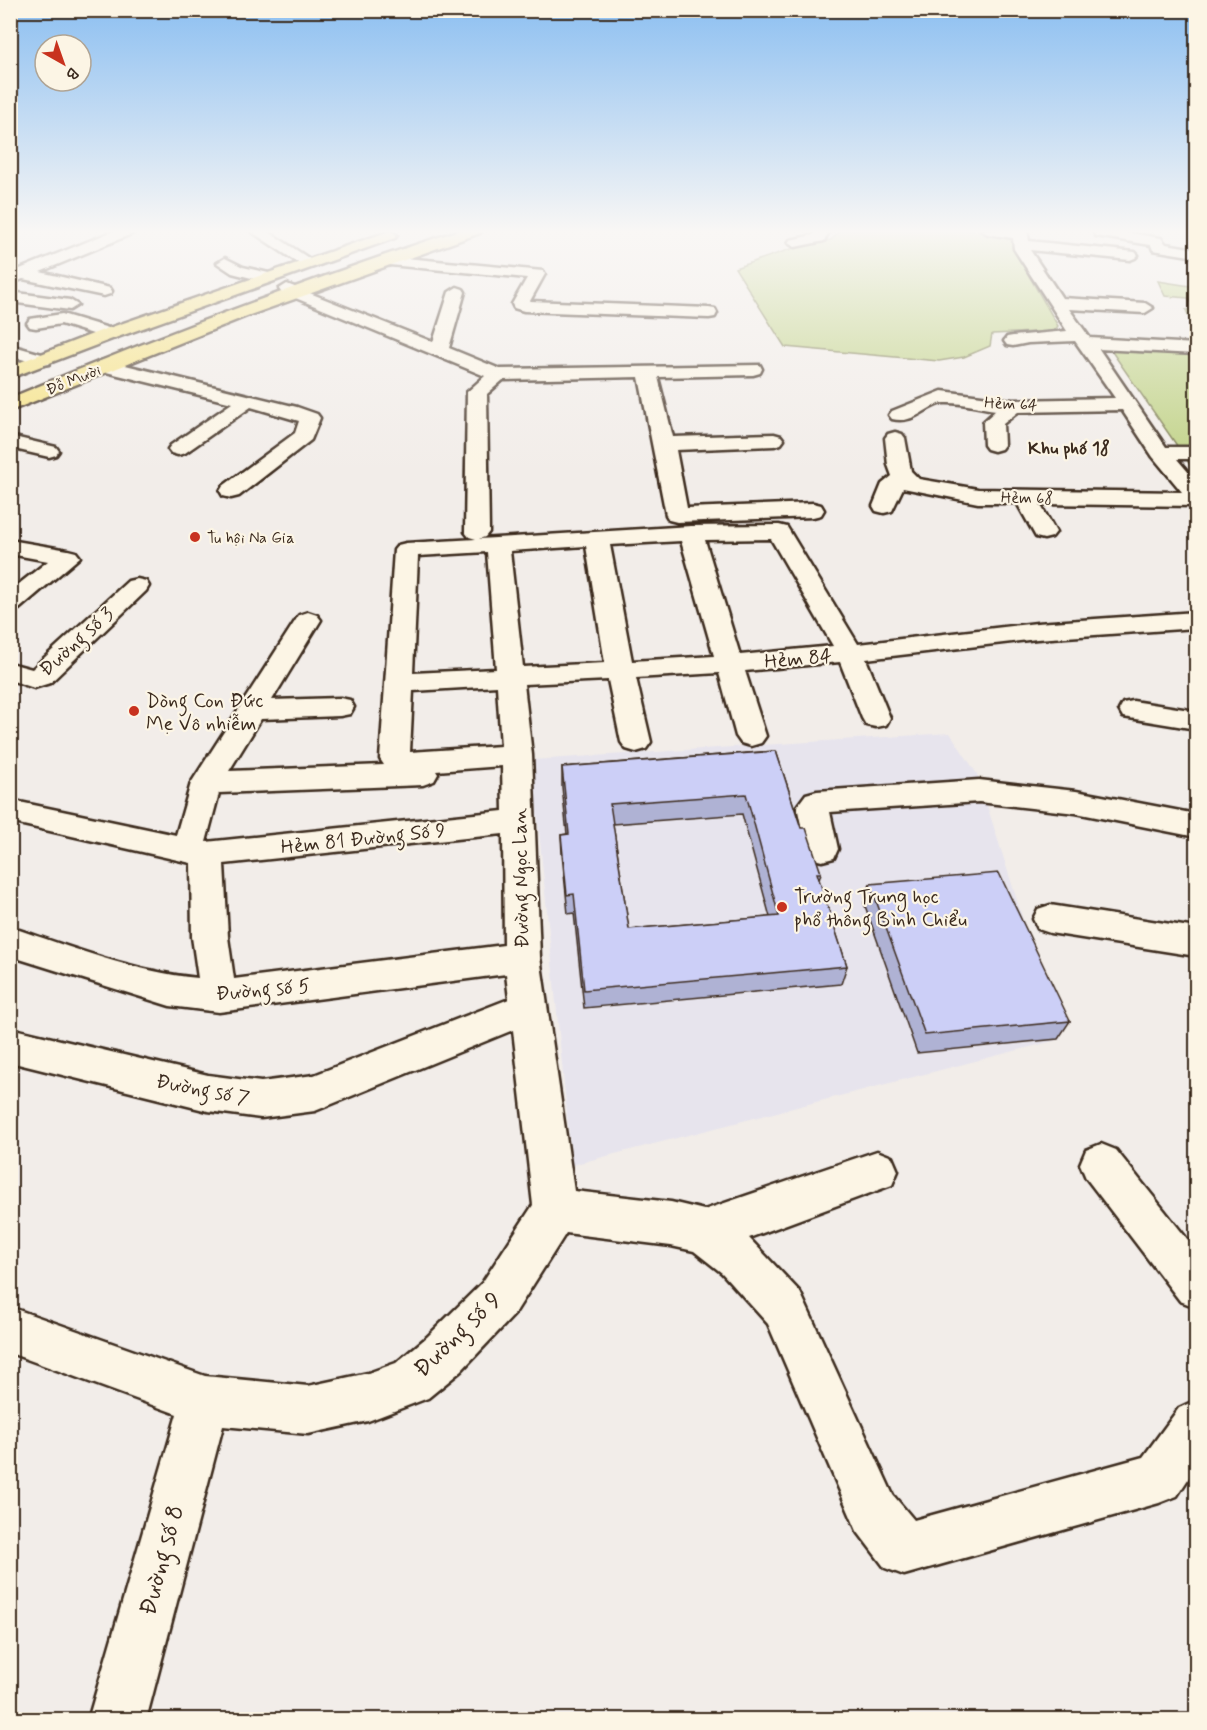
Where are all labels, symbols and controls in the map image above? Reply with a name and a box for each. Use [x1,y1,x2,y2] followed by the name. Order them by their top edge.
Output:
[33,33,93,93] north arrow
[61,62,82,85] text: B
[43,360,104,401] street label: Đỗ Mười
[984,393,1038,416] street label: Hẻm 64
[1028,437,1110,461] district label: Khu phố 18
[1001,488,1053,509] street label: Hẻm 68
[207,528,294,549] place label: Tu hội Na Gia
[188,530,202,544] marker: Tu hội Na Gia
[34,601,121,684] street label: Đường số 3
[763,643,833,676] street label: Hẻm 84
[146,688,263,738] place label: Dòng Con Đức Mẹ Vô nhiễm
[127,704,141,718] marker: Dòng Con Đức Mẹ Vô nhiễm
[507,807,538,948] street label: Đường Ngọc Lan
[280,817,447,864] street label: Hẻm 81 Đường Số 9
[794,884,967,936] place label: Trường Trung học phổ thông Bình Chiểu
[775,900,789,914] marker: Trường Trung học phổ thông Bình Chiểu
[215,973,312,1010] street label: Đường số 5
[153,1068,252,1115] street label: Đường số 7
[407,1285,511,1387] street label: Đường số 9
[133,1502,195,1620] street label: Đường số 8

